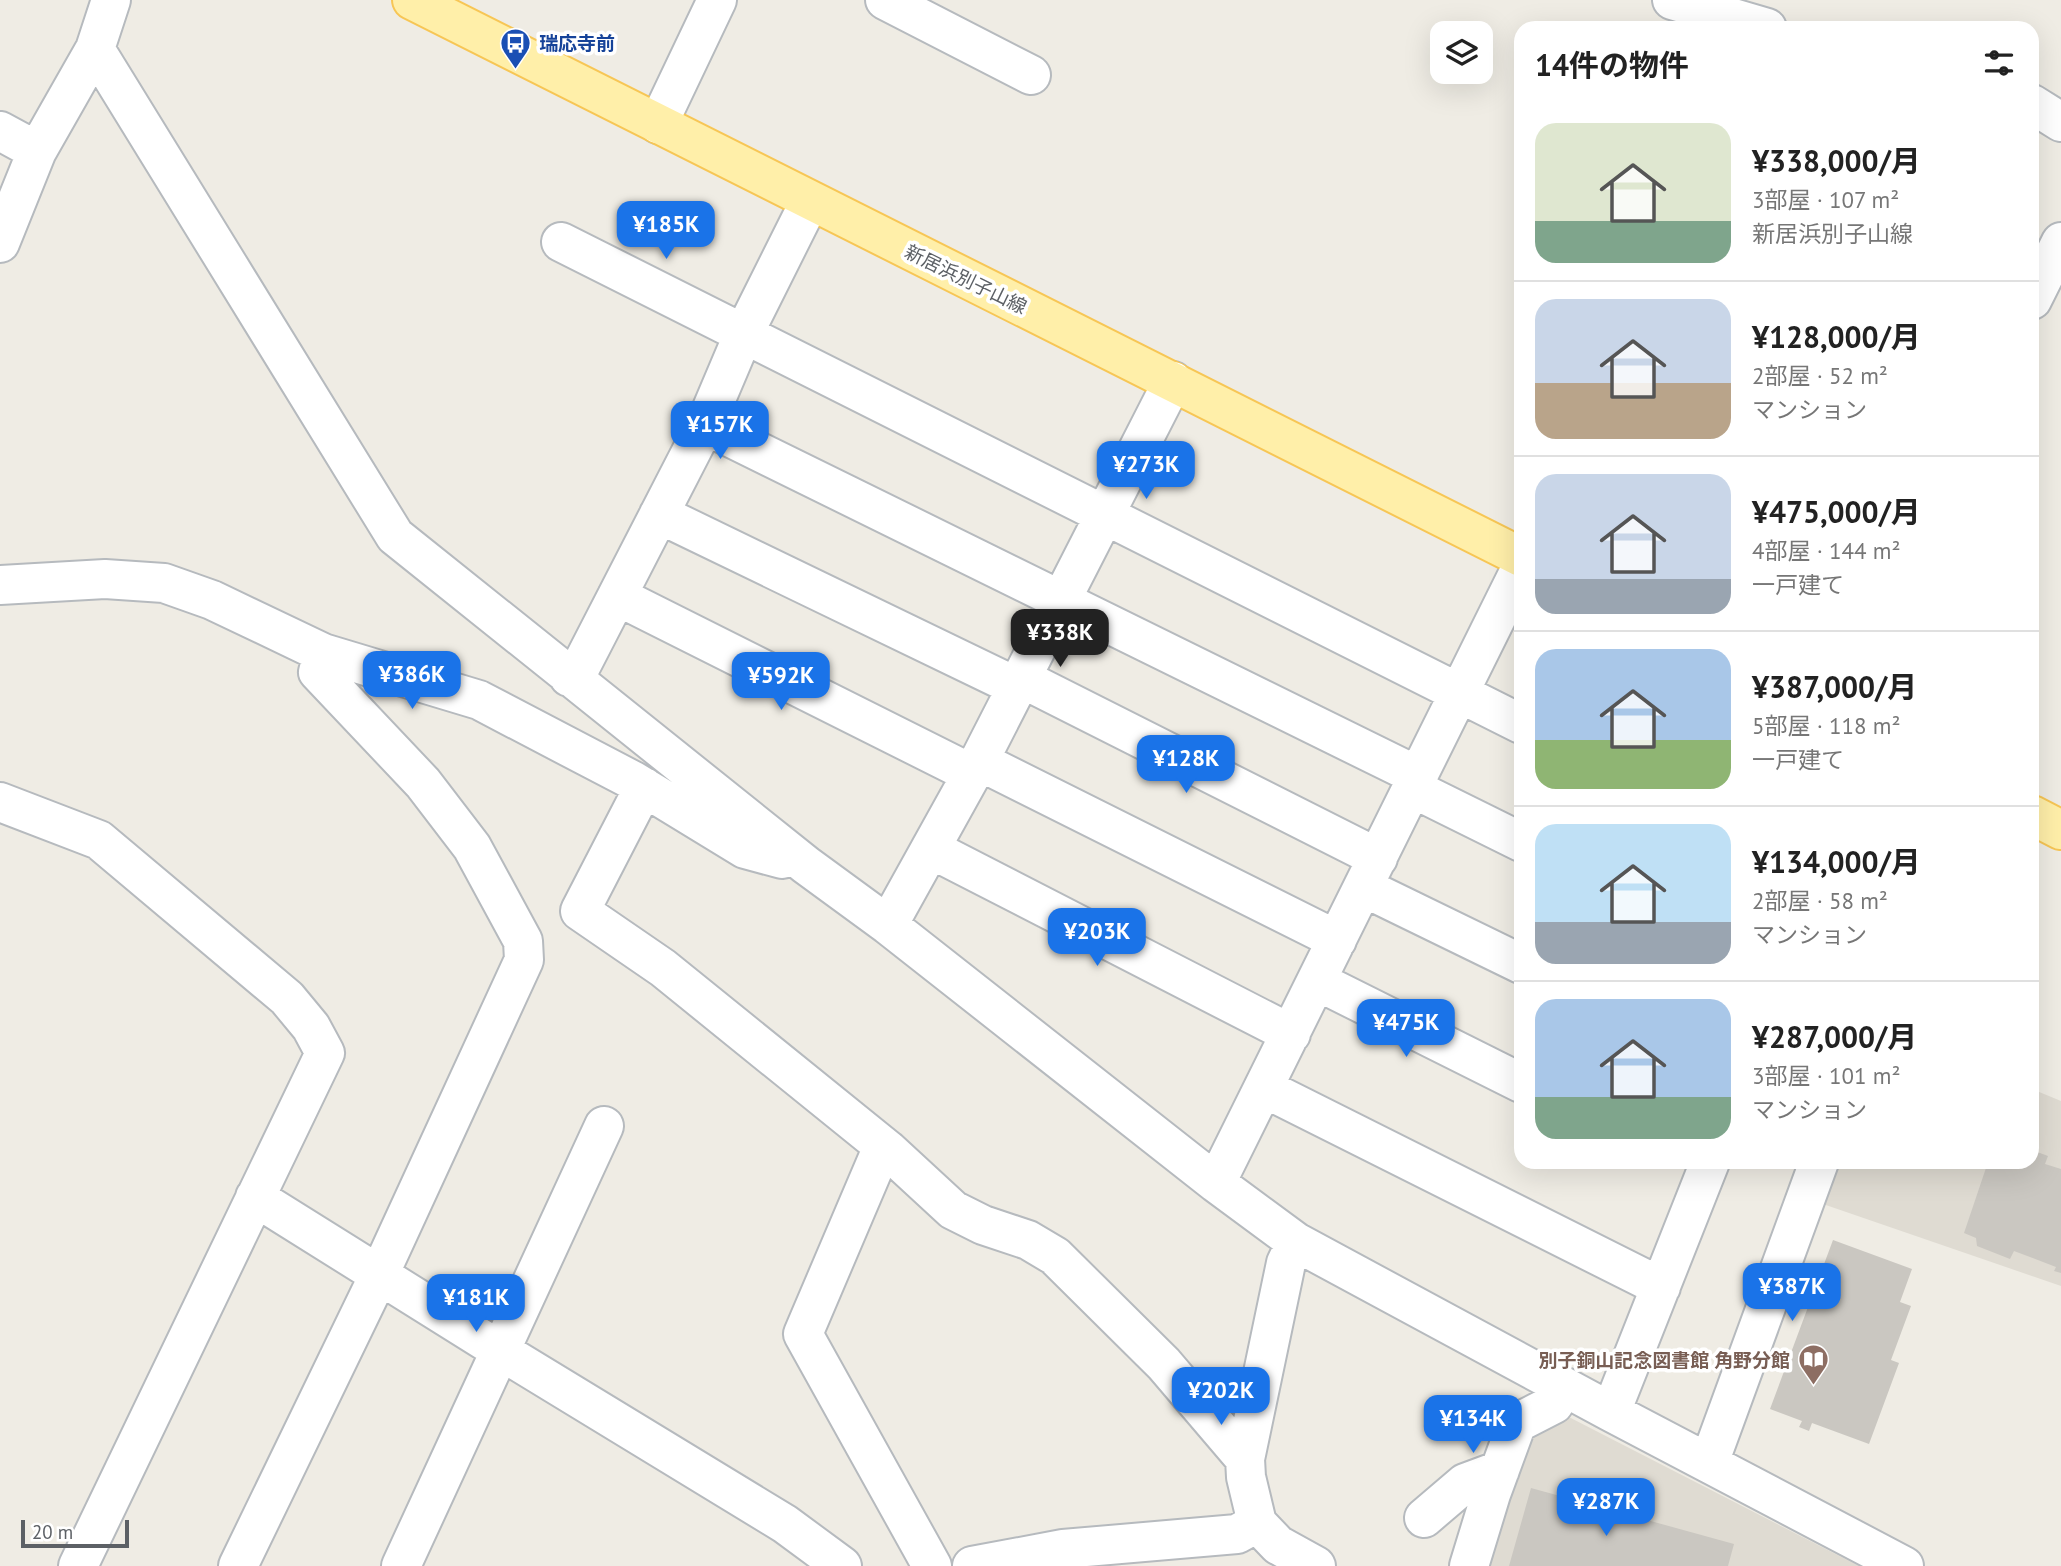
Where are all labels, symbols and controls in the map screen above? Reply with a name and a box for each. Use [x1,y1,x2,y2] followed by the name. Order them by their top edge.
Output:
[1430,21,1493,84] map controls
[1430,21,1493,84] button: layers
[499,26,533,70] bus stop icon: 瑞応寺前
[539,31,615,55] place label: 瑞応寺前
[1980,44,2018,82] icon: filters
[1535,45,1689,84] text: 14件の物件
[1752,141,1921,180] text: ¥338,000/月
[1591,151,1675,235] icon: home
[1752,185,1899,214] text: 3部屋 · 107 m²
[617,202,715,261] pin: ¥185K
[633,209,699,238] text: ¥185K
[1752,219,1913,248] text: 新居浜別子山線
[901,239,1031,319] street label: 新居浜別子山線
[1752,317,1921,356] text: ¥128,000/月
[1591,327,1675,411] icon: home
[1752,361,1888,390] text: 2部屋 · 52 m²
[1752,395,1867,424] text: マンション
[671,402,769,461] pin: ¥157K
[687,409,753,438] text: ¥157K
[1097,442,1195,501] pin: ¥273K
[1113,449,1179,478] text: ¥273K
[1752,492,1921,531] text: ¥475,000/月
[1591,502,1675,586] icon: home
[1752,536,1900,565] text: 4部屋 · 144 m²
[1752,570,1844,599] text: 一戸建て
[1011,610,1109,669] pin: ¥338K
[1027,617,1093,646] text: ¥338K
[363,652,461,711] pin: ¥386K
[732,652,830,712] pin: ¥592K
[379,659,445,688] text: ¥386K
[748,660,814,689] text: ¥592K
[1752,667,1917,706] text: ¥387,000/月
[1591,677,1675,761] icon: home
[1752,711,1900,740] text: 5部屋 · 118 m²
[1137,736,1235,795] pin: ¥128K
[1153,743,1219,772] text: ¥128K
[1752,745,1844,774] text: 一戸建て
[1752,842,1921,881] text: ¥134,000/月
[1591,852,1675,936] icon: home
[1752,886,1888,915] text: 2部屋 · 58 m²
[1048,908,1146,968] pin: ¥203K
[1064,916,1130,945] text: ¥203K
[1752,920,1867,949] text: マンション
[1357,1000,1455,1059] pin: ¥475K
[1373,1007,1439,1036] text: ¥475K
[1752,1017,1917,1056] text: ¥287,000/月
[1591,1027,1675,1111] icon: home
[1752,1061,1900,1090] text: 3部屋 · 101 m²
[1752,1095,1867,1124] text: マンション
[1743,1264,1841,1323] pin: ¥387K
[1759,1271,1825,1300] text: ¥387K
[427,1274,525,1334] pin: ¥181K
[443,1282,509,1311] text: ¥181K
[1796,1343,1830,1387] library icon: 別子銅山記念図書館 角野分館
[1538,1348,1790,1372] place label: 別子銅山記念図書館 角野分館
[1172,1368,1270,1427] pin: ¥202K
[1188,1375,1254,1404] text: ¥202K
[1424,1396,1522,1455] pin: ¥134K
[1440,1403,1506,1432] text: ¥134K
[1557,1478,1655,1538] pin: ¥287K
[1573,1486,1639,1515] text: ¥287K
[21,1517,130,1549] scale bar
[32,1520,73,1544] text: 20 m

